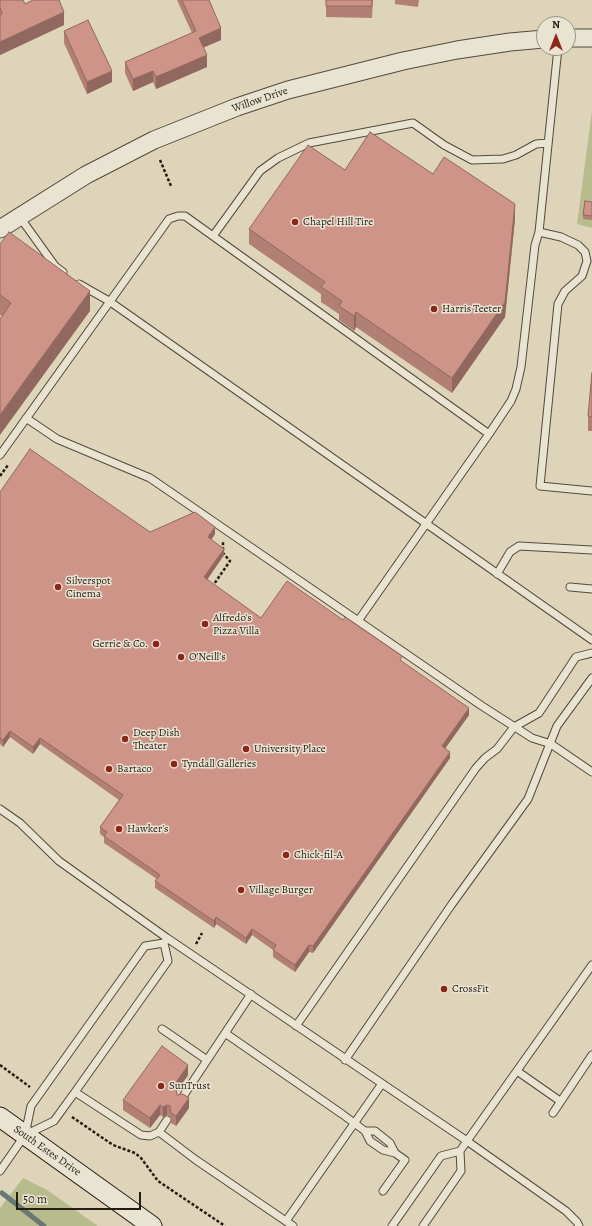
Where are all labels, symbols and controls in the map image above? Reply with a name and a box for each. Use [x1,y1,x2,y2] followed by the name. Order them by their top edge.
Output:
[536,16,576,56] north arrow
[552,17,560,32] text: N
[230,84,290,116] street label: Willow Drive
[303,215,373,229] place label: Chapel Hill Tire
[290,217,300,227] marker: Chapel Hill Tire
[442,302,501,316] place label: Harris Teeter
[429,304,439,314] marker: Harris Teeter
[66,574,111,600] place label: Silverspot Cinema
[53,582,63,592] marker: Silverspot Cinema
[213,611,259,637] place label: Alfredo's Pizza Villa
[200,619,210,629] marker: Alfredo's Pizza Villa
[92,637,148,651] place label: Gerrie & Co.
[151,639,161,649] marker: Gerrie & Co.
[189,650,226,664] place label: O’Neill’s
[176,652,186,662] marker: O’Neill’s
[133,726,180,752] place label: Deep Dish Theater
[120,734,130,744] marker: Deep Dish Theater
[254,742,326,756] place label: University Place
[241,744,251,754] marker: University Place
[182,757,256,771] place label: Tyndall Galleries
[169,759,179,769] marker: Tyndall Galleries
[117,762,152,776] place label: Bartaco
[104,764,114,774] marker: Bartaco
[127,822,168,836] place label: Hawker's
[114,824,124,834] marker: Hawker's
[294,848,343,862] place label: Chick-fil-A
[281,850,291,860] marker: Chick-fil-A
[249,883,313,897] place label: Village Burger
[236,885,246,895] marker: Village Burger
[452,982,489,996] place label: CrossFit
[439,984,449,994] marker: CrossFit
[169,1079,210,1093] place label: SunTrust
[156,1081,166,1091] marker: SunTrust
[11,1123,83,1179] street label: South Estes Drive
[18,1184,143,1210] scale bar
[23,1191,47,1207] text: 50 m

